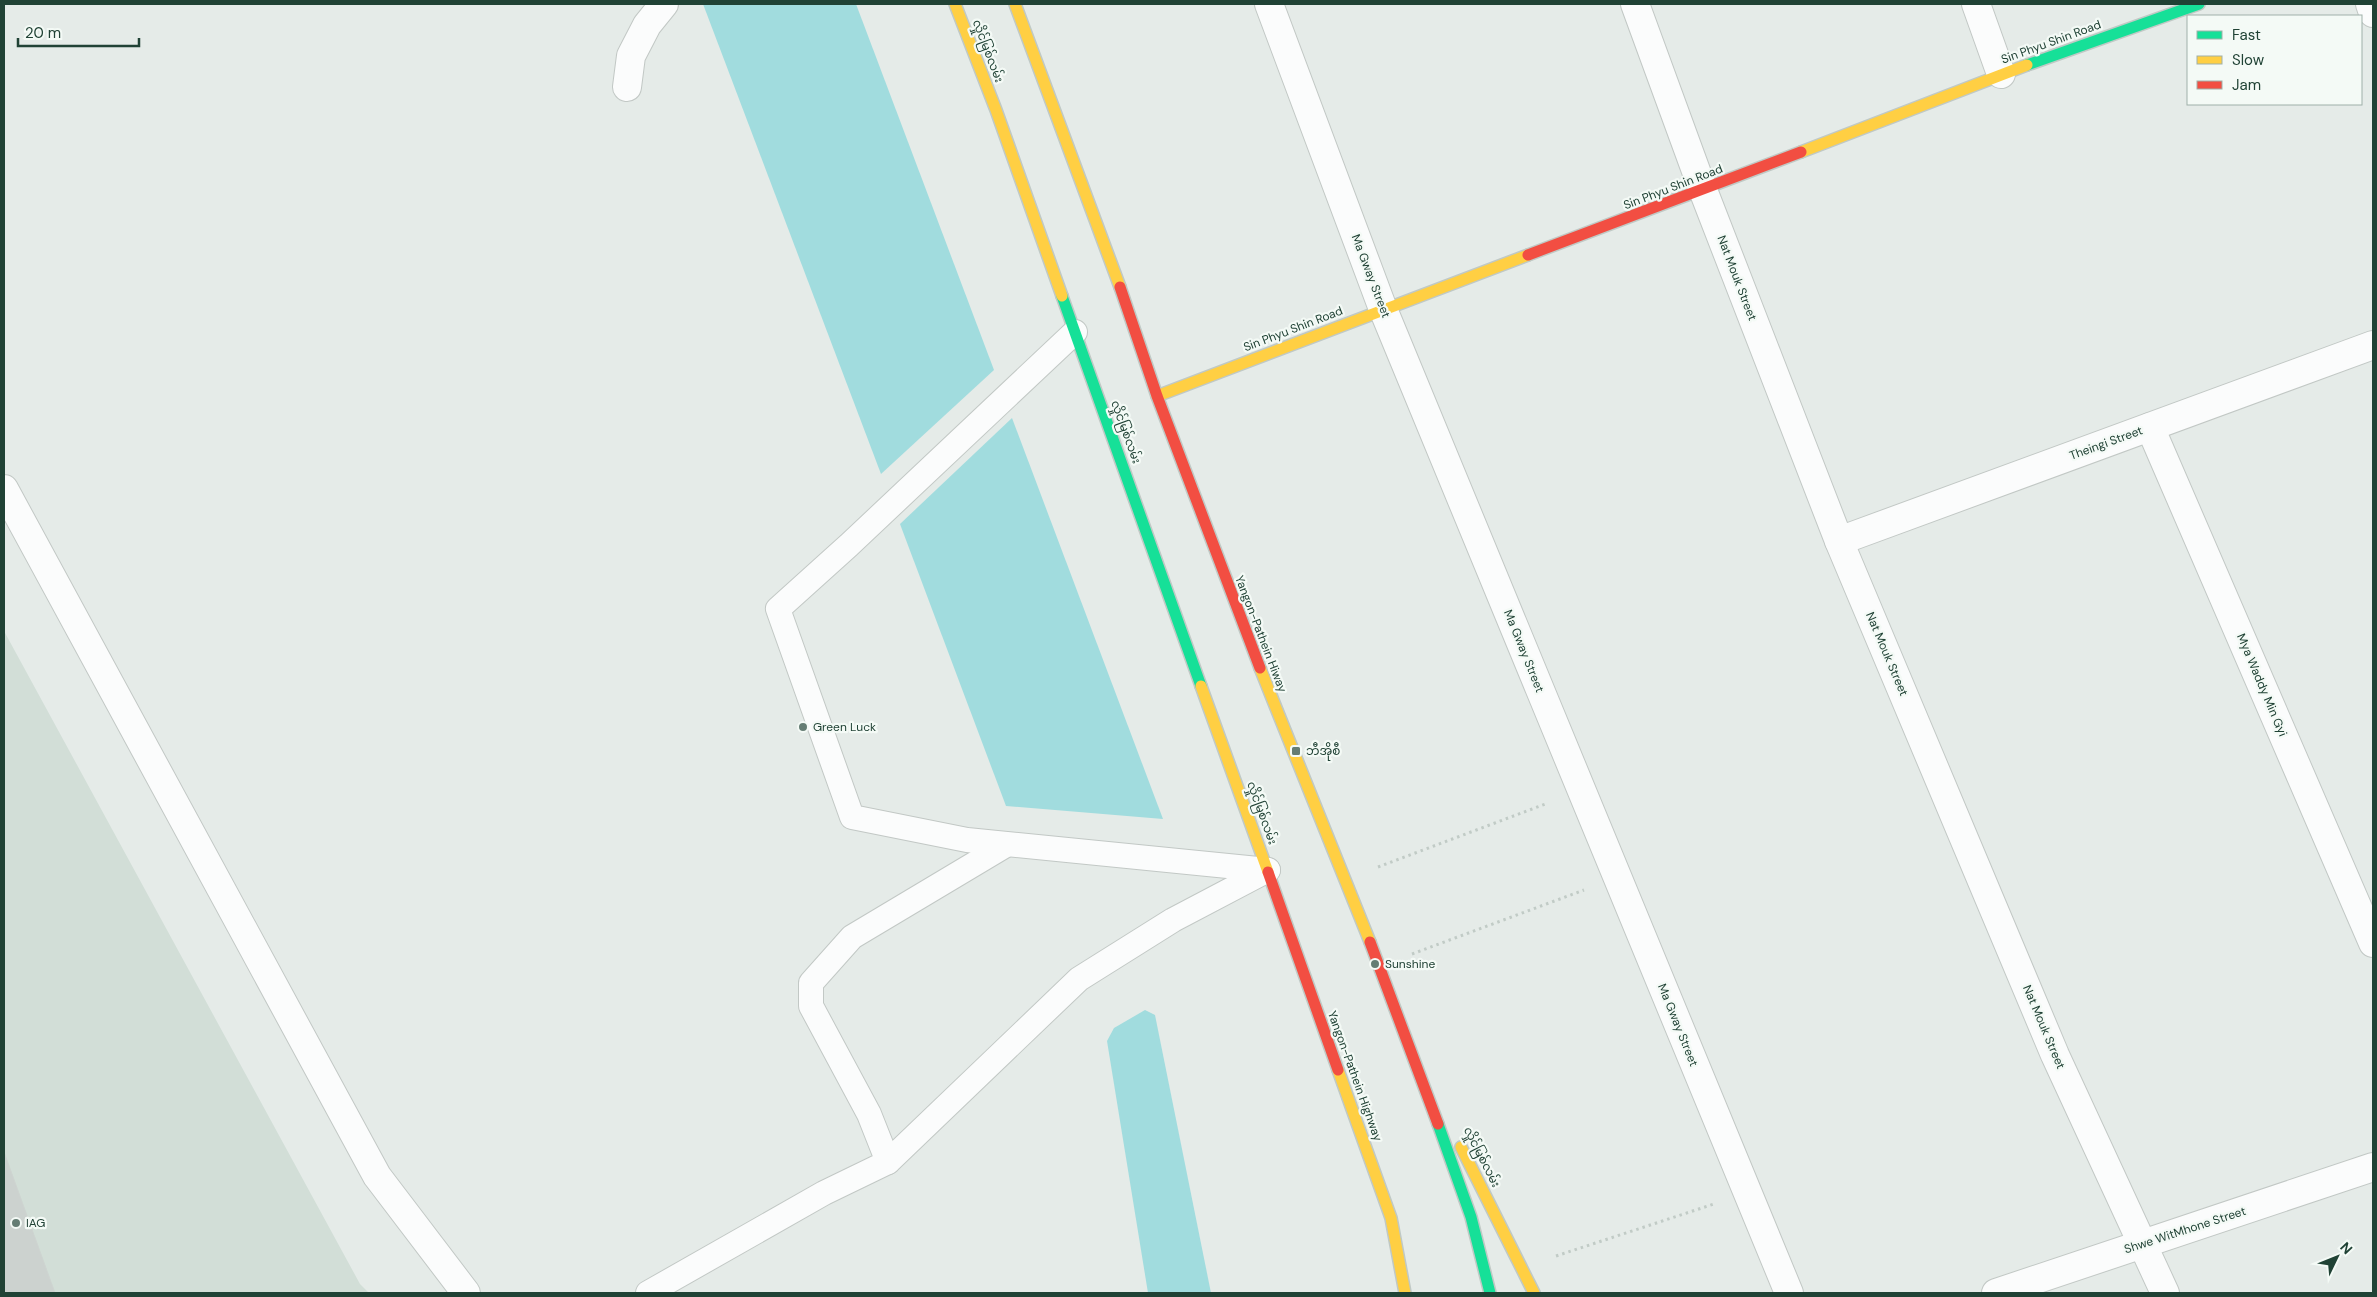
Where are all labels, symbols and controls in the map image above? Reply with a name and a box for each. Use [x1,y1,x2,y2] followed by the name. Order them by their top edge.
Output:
[18,15,139,47] scale bar
[2187,15,2362,105] legend
[967,17,1008,85] street label: လှိုင်မြစ်လမ်း
[1999,17,2103,67] street label: Sin Phyu Shin Road
[25,23,61,43] text: 20 m
[2232,25,2261,45] text: Fast
[2232,50,2265,70] text: Slow
[2232,75,2261,95] text: Jam
[1621,161,1725,213] street label: Sin Phyu Shin Road
[1348,232,1394,320] street label: Ma Gway Street
[1713,233,1761,323] street label: Nat Mouk Street
[1241,303,1345,355] street label: Sin Phyu Shin Road
[1105,398,1146,466] street label: လှိုင်မြစ်လမ်း
[2067,422,2145,464] street label: Theingi Street
[1231,573,1291,695] street label: Yangon-Pathein Hiway
[1500,607,1548,695] street label: Ma Gway Street
[1862,610,1912,699] street label: Nat Mouk Street
[2233,631,2291,739] street label: Mya Waddy Min Gyi
[813,719,876,735] place label: Green Luck
[797,721,809,733] marker: Green Luck
[1306,742,1340,761] place label: ဘီအိုစီ
[1290,745,1302,757] marker: ဘီအိုစီ
[1241,779,1282,847] street label: လှိုင်မြစ်လမ်း
[1385,956,1435,972] place label: Sunshine
[1369,958,1381,970] marker: Sunshine
[1654,981,1702,1069] street label: Ma Gway Street
[2019,983,2069,1072] street label: Nat Mouk Street
[1324,1009,1386,1144] street label: Yangon-Pathein Highway
[1458,1123,1505,1191] street label: လှိုင်မြစ်လမ်း
[2122,1203,2248,1257] street label: Shwe WitMhone Street
[26,1215,45,1231] place label: IAG
[10,1217,22,1229] marker: IAG
[2312,1232,2362,1282] north arrow
[2336,1238,2357,1258] text: N

